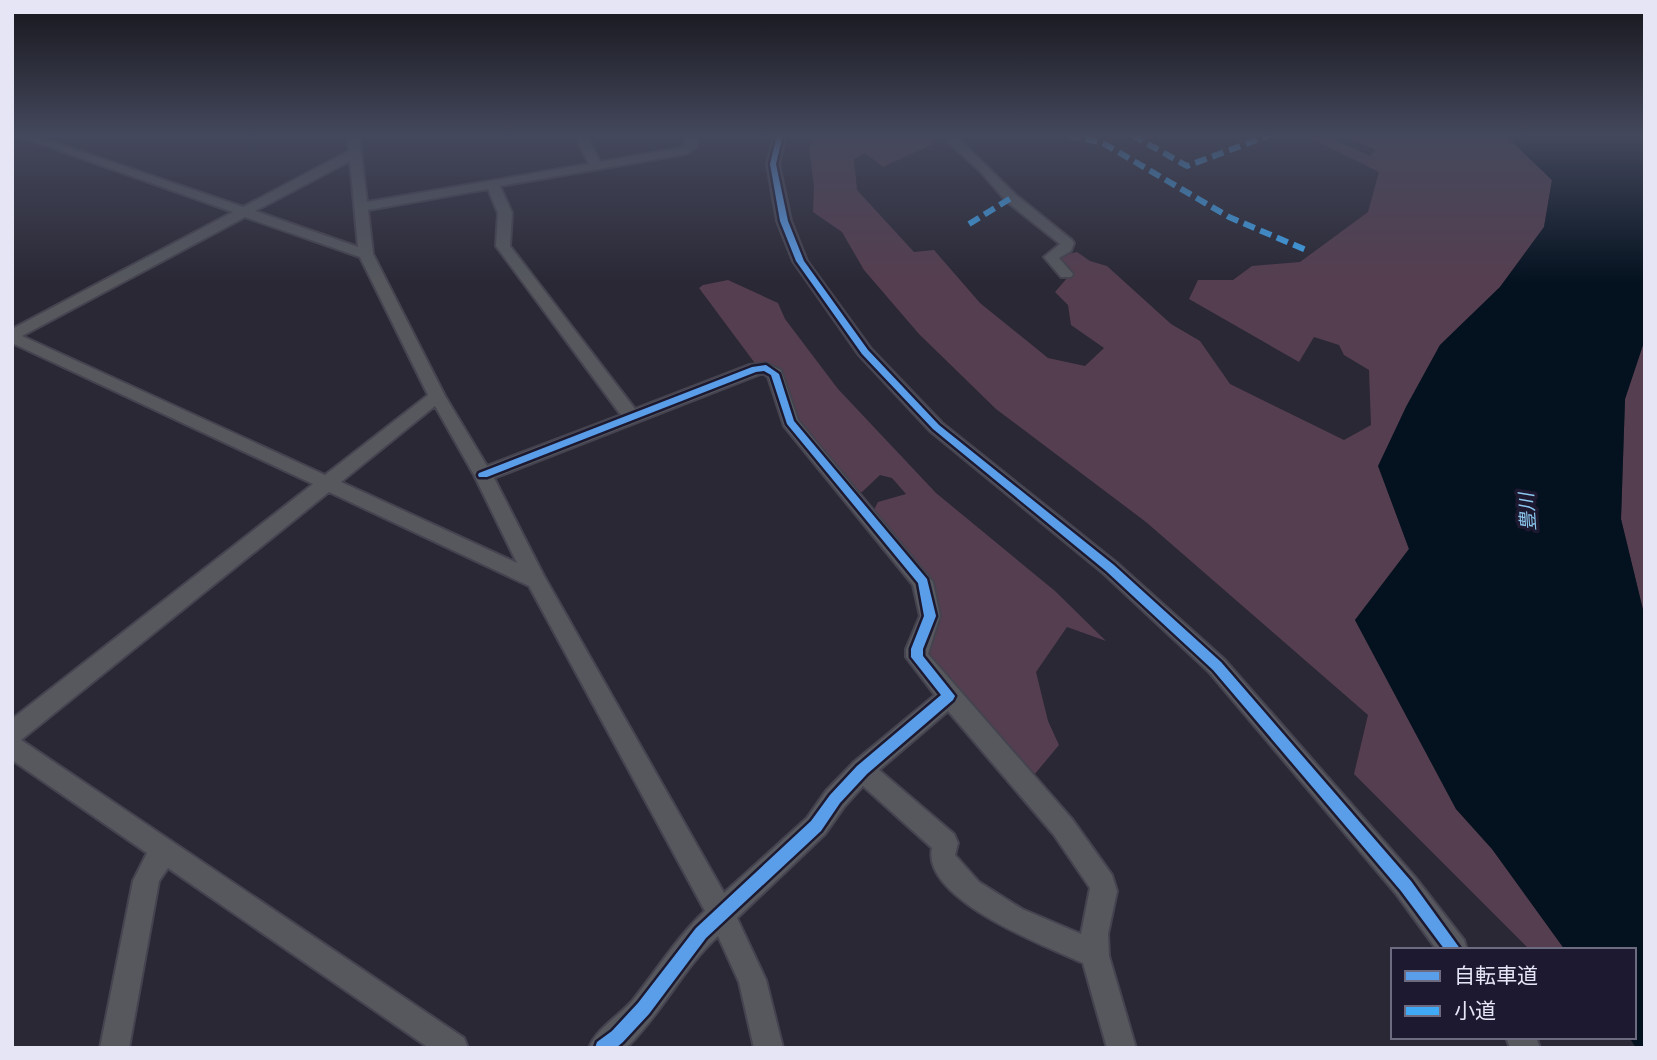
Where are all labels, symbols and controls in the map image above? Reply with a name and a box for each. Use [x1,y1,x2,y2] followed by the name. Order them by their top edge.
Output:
[1515,490,1539,532] water label: 豊川
[1391,948,1636,1039] legend
[1454,963,1538,988] text: 自転車道
[1454,998,1496,1023] text: 小道

